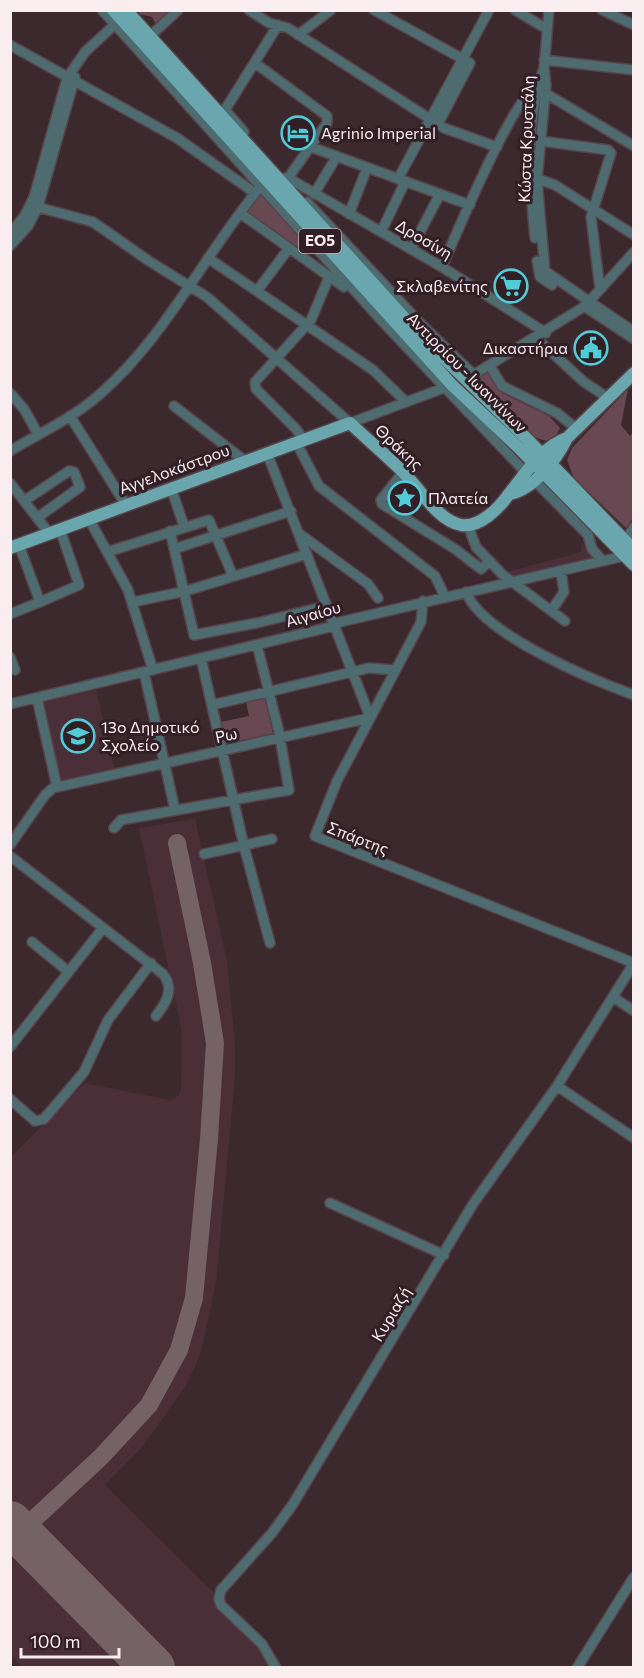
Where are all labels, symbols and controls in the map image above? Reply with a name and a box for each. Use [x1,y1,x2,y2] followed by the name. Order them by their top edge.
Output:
[514,75,537,203] street label: Κώστα Κρυστάλη
[280,115,316,151] hotel icon: Agrinio Imperial
[321,123,436,142] place label: Agrinio Imperial
[393,215,456,262] street label: Δροσίνη
[299,229,341,253] road number: ΕΟ5
[493,268,529,304] supermarket icon: Σκλαβενίτης
[396,276,488,295] place label: Σκλαβενίτης
[404,308,531,435] street label: Αντιρρίου - Ιωαννίνων
[573,330,609,366] public building icon: Δικαστήρια
[483,338,568,357] place label: Δικαστήρια
[372,420,427,473] street label: Θράκης
[116,440,232,497] street label: Αγγελοκάστρου
[387,480,423,516] place icon: Πλατεία
[428,488,488,507] place label: Πλατεία
[283,597,343,630] street label: Αιγαίου
[101,717,199,754] place label: 13ο Δημοτικό Σχολείο
[60,718,96,754] school or university icon: 13ο Δημοτικό Σχολείο
[213,723,239,746] street label: Ρω
[325,817,392,858] street label: Σπάρτης
[367,1283,414,1344] street label: Κυριαζή
[21,1621,118,1659] scale bar
[30,1630,80,1652] text: 100 m

